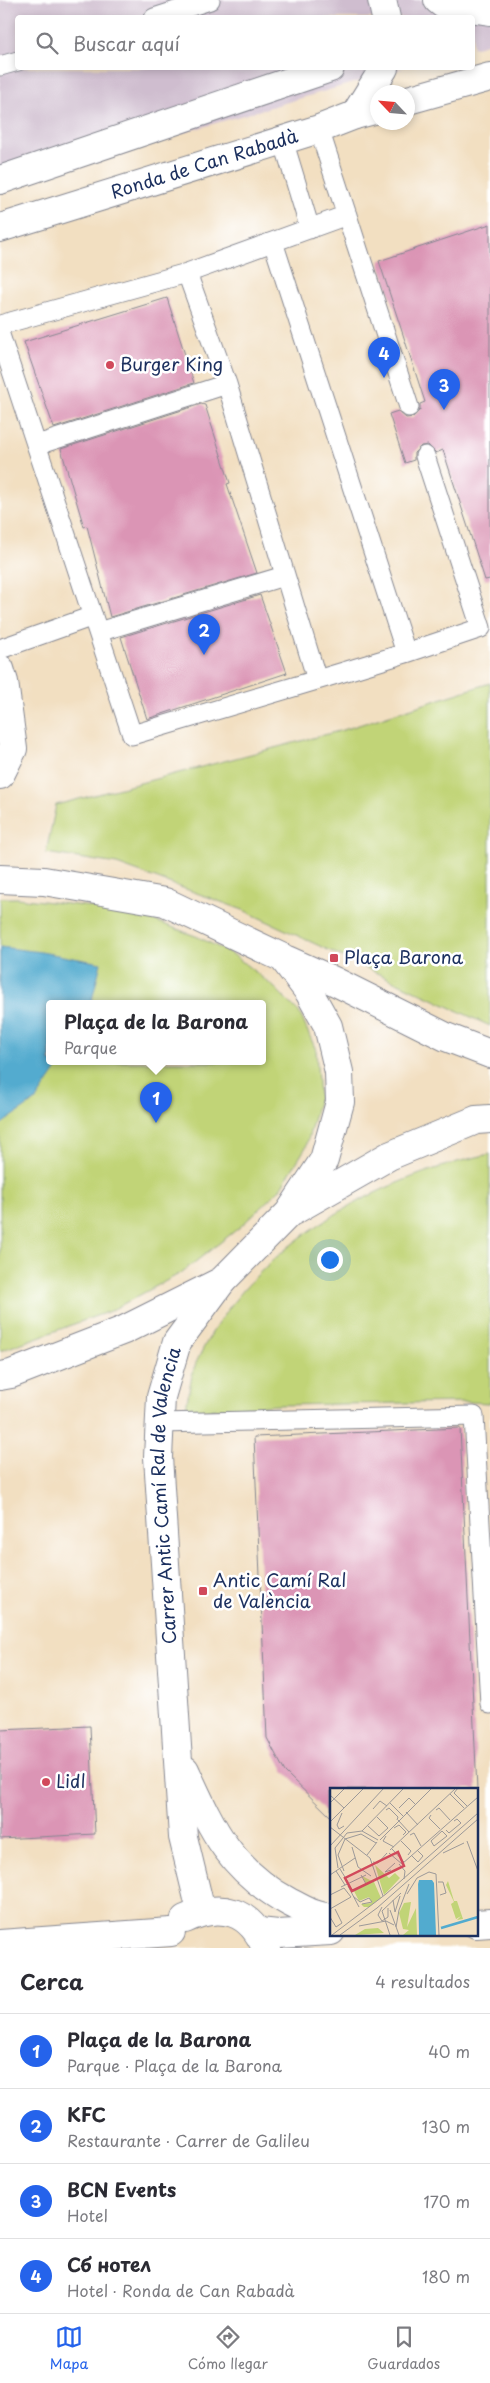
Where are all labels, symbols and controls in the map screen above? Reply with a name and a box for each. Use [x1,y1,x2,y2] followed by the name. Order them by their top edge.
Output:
[15,15,475,70] search box
[33,29,61,57] icon: search
[73,29,180,57] text: Buscar aquí
[370,85,415,130] north arrow
[107,121,301,205] street label: Ronda de Can Rabadà
[368,337,400,378] pin: 4
[120,350,223,377] place label: Burger King
[104,359,116,371] marker: Burger King
[428,369,460,410] pin: 3
[188,614,220,655] pin: 2
[344,943,463,970] place label: Plaça Barona
[328,952,340,964] marker: Plaça Barona
[46,1000,266,1065] popup
[64,1007,248,1035] text: Plaça de la Barona
[64,1035,117,1059] text: Parque
[140,1082,172,1123] pin: 1
[317,1247,343,1273] your location
[143,1343,187,1645] street label: Carrer Antic Camí Ral de Valencia
[213,1566,346,1614] place label: Antic Camí Ral de València
[197,1585,209,1597] marker: Antic Camí Ral de València
[56,1767,86,1794] place label: Lidl
[40,1776,52,1788] marker: Lidl
[330,1788,478,1936] inset map
[20,1965,84,1997] text: Cerca
[375,1969,470,1993] text: 4 resultados
[67,2025,251,2053] text: Plaça de la Barona
[32,2039,40,2063] text: 1
[428,2039,470,2063] text: 40 m
[67,2053,282,2077] text: Parque · Plaça de la Barona
[67,2100,106,2128] text: KFC
[30,2114,42,2138] text: 2
[422,2114,470,2138] text: 130 m
[67,2128,310,2152] text: Restaurante · Carrer de Galileu
[67,2175,176,2203] text: BCN Events
[31,2189,41,2213] text: 3
[424,2189,470,2213] text: 170 m
[67,2203,108,2227] text: Hotel
[67,2250,151,2278] text: Сб нотел
[31,2264,41,2288] text: 4
[422,2264,470,2288] text: 180 m
[67,2278,295,2302] text: Hotel · Ronda de Can Rabadà
[50,2323,88,2374] tab: Mapa
[188,2323,268,2374] tab: Cómo llegar
[367,2323,440,2374] tab: Guardados

